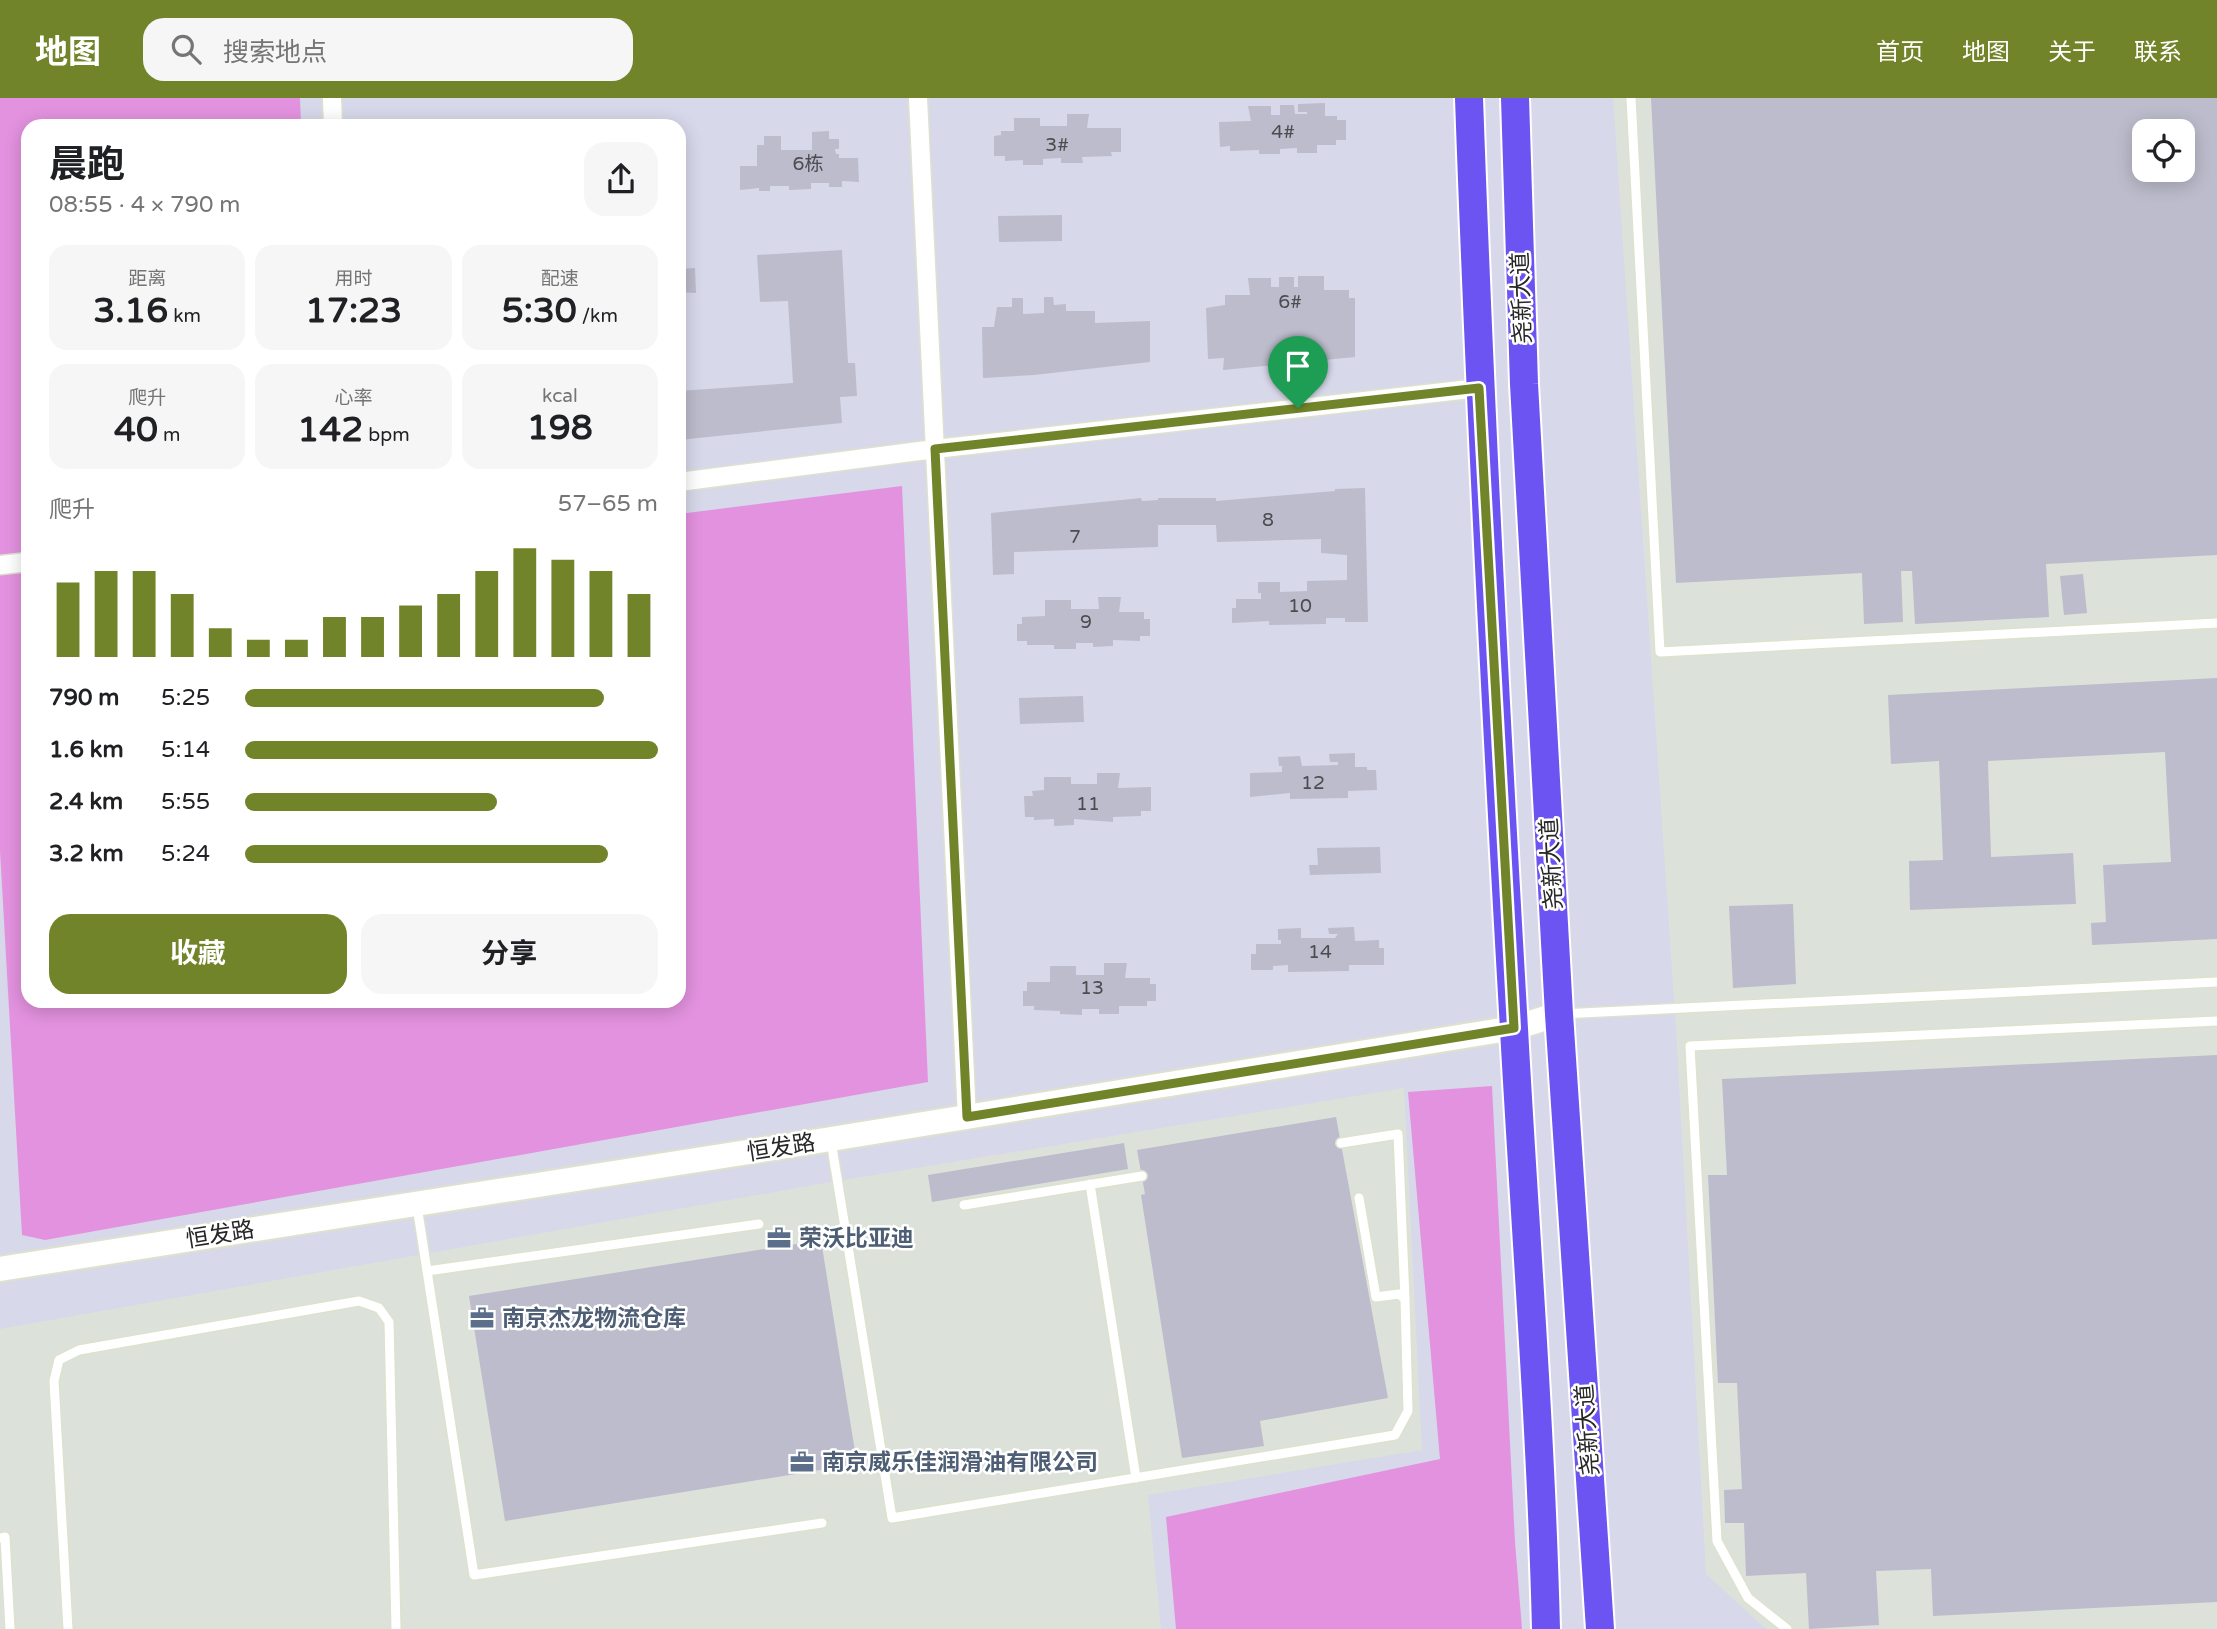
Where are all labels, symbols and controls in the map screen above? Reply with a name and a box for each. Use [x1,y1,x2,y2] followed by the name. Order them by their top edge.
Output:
[143,18,633,81] search box
[167,30,205,68] icon: search
[35,33,101,72] text: 地图
[223,37,327,68] text: 搜索地点
[1876,38,1924,67] text: 首页
[1962,38,2010,67] text: 地图
[2048,38,2096,67] text: 关于
[2134,38,2182,67] text: 联系
[2132,119,2195,182] map controls
[2132,119,2195,182] button: locate
[1271,121,1295,143] house number: 4#
[1045,134,1069,156] house number: 3#
[49,142,125,188] text: 晨跑
[584,142,658,216] button: share
[793,153,823,175] house number: 6栋
[49,191,240,219] text: 08:55 · 4 × 790 m
[1506,252,1538,344] street label: 尧新大道
[128,268,166,290] text: 距离
[334,268,373,290] text: 用时
[541,268,579,290] text: 配速
[93,290,168,332] text: 3.16
[305,290,402,332] text: 17:23
[502,290,577,332] text: 5:30
[1278,291,1302,313] house number: 6#
[168,305,201,327] text: km
[577,305,618,327] text: /km
[1268,336,1328,408] pin
[1279,347,1317,385] icon: arrive
[542,385,578,407] text: kcal
[128,387,166,409] text: 爬升
[334,387,373,409] text: 心率
[527,407,593,449] text: 198
[114,409,158,451] text: 40
[297,409,363,451] text: 142
[158,424,180,446] text: m
[363,424,410,446] text: bpm
[558,490,658,518] text: 57–65 m
[49,496,95,524] text: 爬升
[1262,509,1274,531] house number: 8
[1069,526,1081,548] house number: 7
[1288,595,1312,617] house number: 10
[1080,611,1092,633] house number: 9
[49,684,119,712] text: 790 m
[161,684,210,712] text: 5:25
[49,736,124,764] text: 1.6 km
[161,736,210,764] text: 5:14
[1301,772,1325,794] house number: 12
[49,788,123,816] text: 2.4 km
[161,788,210,816] text: 5:55
[1076,793,1100,815] house number: 11
[1536,817,1568,911] street label: 尧新大道
[49,840,124,868] text: 3.2 km
[161,840,210,868] text: 5:24
[49,914,347,994] button: 收藏
[361,914,658,994] button: 分享
[1308,941,1332,963] house number: 14
[1080,977,1104,999] house number: 13
[745,1129,817,1167] street label: 恒发路
[184,1216,256,1254] street label: 恒发路
[765,1224,793,1252] office icon: 荣沃比亚迪
[799,1225,914,1253] place label: 荣沃比亚迪
[468,1304,496,1332] office icon: 南京杰龙物流仓库
[502,1305,686,1333] place label: 南京杰龙物流仓库
[1571,1383,1605,1477] street label: 尧新大道
[788,1448,816,1476] office icon: 南京威乐佳润滑油有限公司
[822,1449,1098,1477] place label: 南京威乐佳润滑油有限公司

